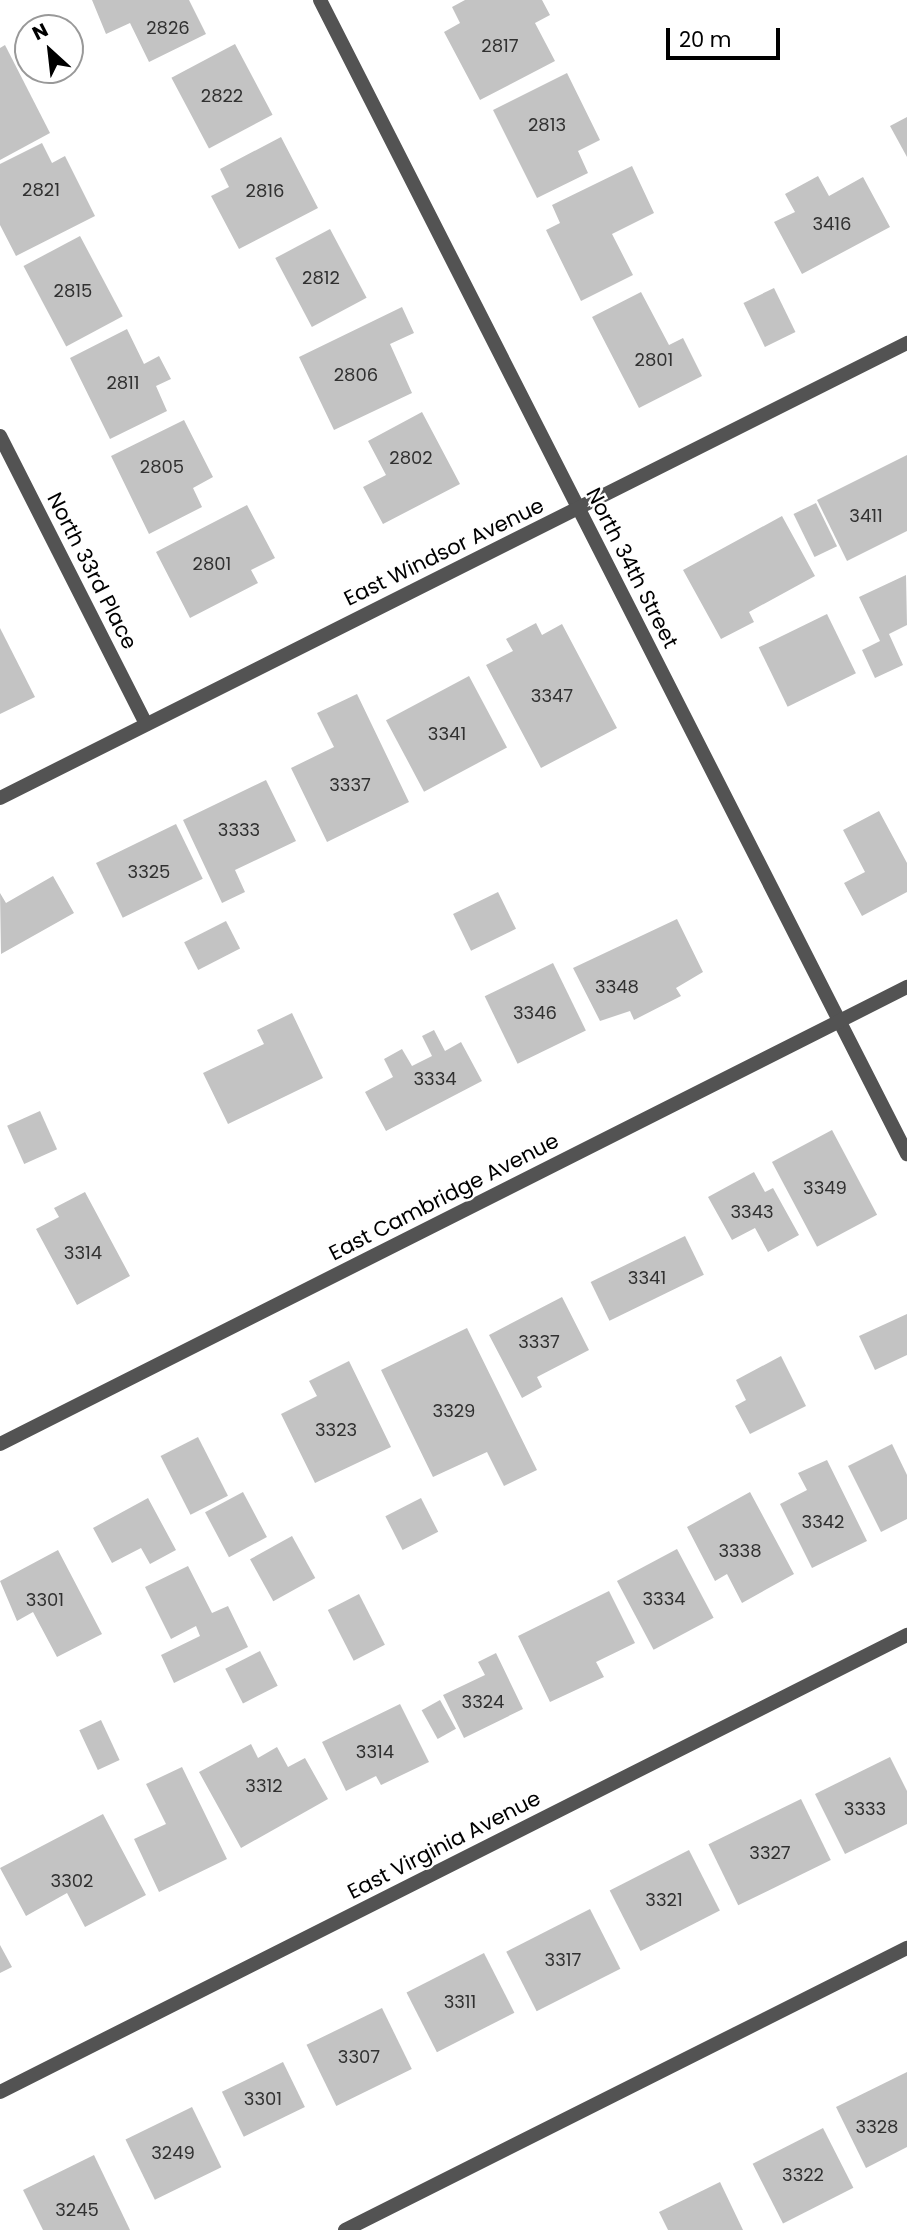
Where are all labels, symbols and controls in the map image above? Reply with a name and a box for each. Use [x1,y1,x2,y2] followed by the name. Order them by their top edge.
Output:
[14,14,84,84] north arrow
[669,14,783,58] scale bar
[28,16,53,47] text: N
[146,17,190,39] house number: 2826
[679,25,732,54] text: 20 m
[481,35,519,57] house number: 2817
[201,85,243,107] house number: 2822
[528,114,566,136] house number: 2813
[22,179,60,201] house number: 2821
[246,180,284,202] house number: 2816
[812,213,852,235] house number: 3416
[302,267,340,289] house number: 2812
[54,280,92,302] house number: 2815
[635,349,673,371] house number: 2801
[334,364,378,386] house number: 2806
[106,372,140,394] house number: 2811
[389,447,433,469] house number: 2802
[140,456,184,478] house number: 2805
[581,484,683,652] street label: North 34th Street
[42,488,142,654] street label: North 33rd Place
[340,493,548,611] street label: East Windsor Avenue
[849,505,883,527] house number: 3411
[193,553,231,575] house number: 2801
[531,685,573,707] house number: 3347
[428,723,466,745] house number: 3341
[329,774,371,796] house number: 3337
[218,819,260,841] house number: 3333
[128,861,170,883] house number: 3325
[595,976,639,998] house number: 3348
[513,1002,557,1024] house number: 3346
[413,1068,457,1090] house number: 3334
[325,1128,563,1266] street label: East Cambridge Avenue
[803,1177,847,1199] house number: 3349
[730,1201,774,1223] house number: 3343
[64,1242,102,1264] house number: 3314
[628,1267,666,1289] house number: 3341
[518,1331,560,1353] house number: 3337
[433,1400,475,1422] house number: 3329
[315,1419,357,1441] house number: 3323
[802,1511,844,1533] house number: 3342
[718,1540,762,1562] house number: 3338
[642,1588,686,1610] house number: 3334
[26,1589,64,1611] house number: 3301
[462,1691,504,1713] house number: 3324
[356,1741,394,1763] house number: 3314
[245,1775,283,1797] house number: 3312
[343,1785,545,1905] street label: East Virginia Avenue
[844,1798,886,1820] house number: 3333
[749,1842,791,1864] house number: 3327
[51,1870,93,1892] house number: 3302
[645,1889,683,1911] house number: 3321
[545,1949,581,1971] house number: 3317
[444,1991,476,2013] house number: 3311
[338,2046,380,2068] house number: 3307
[244,2088,282,2110] house number: 3301
[856,2116,898,2138] house number: 3328
[151,2142,195,2164] house number: 3249
[782,2164,824,2186] house number: 3322
[55,2199,99,2221] house number: 3245

